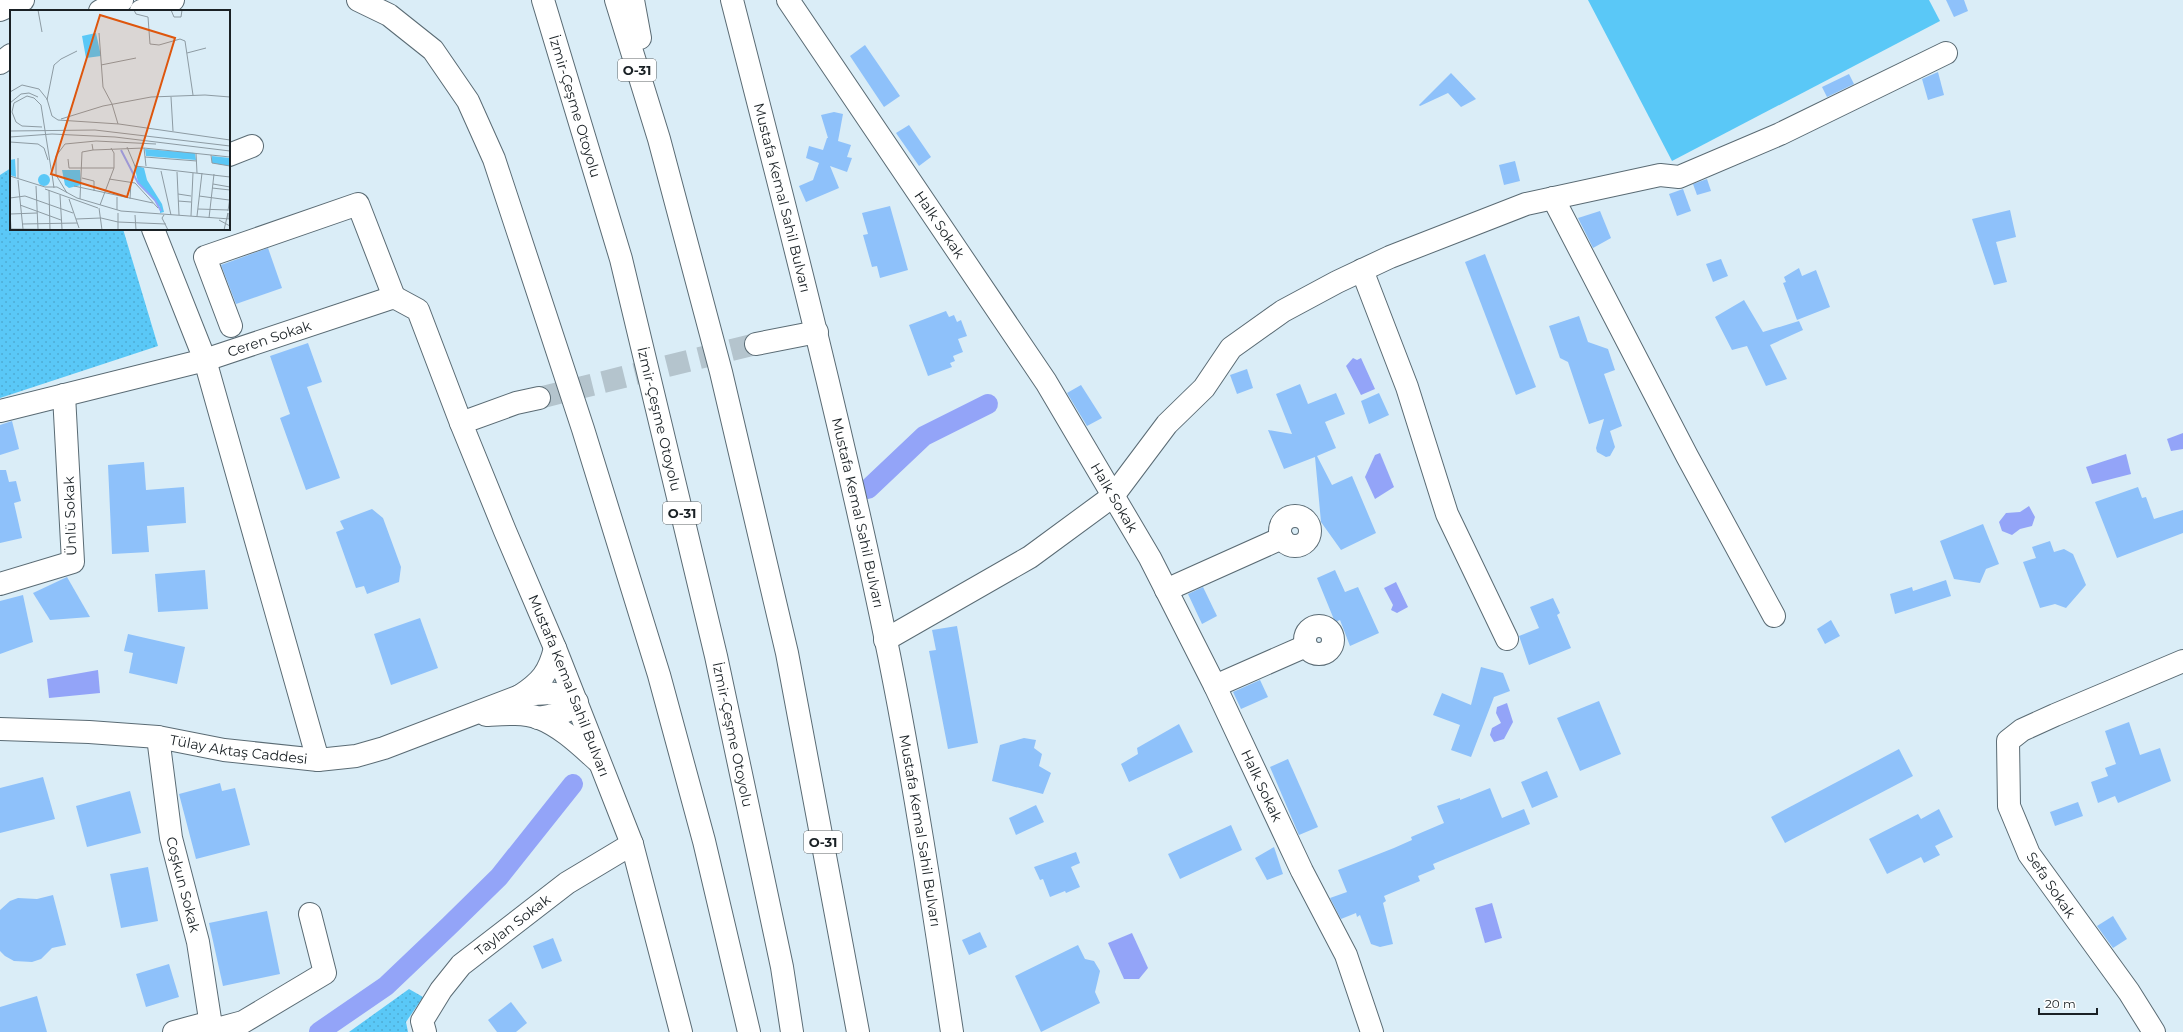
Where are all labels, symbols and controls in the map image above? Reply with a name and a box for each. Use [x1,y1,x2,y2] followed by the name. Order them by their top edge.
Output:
[10,10,230,230] inset map
[545,33,605,180] street label: İzmir-Çeşme Otoyolu
[618,59,656,81] road number: O-31
[750,101,815,294] street label: Mustafa Kemal Sahil Bulvarı
[910,187,969,262] street label: Halk Sokak
[225,316,314,361] street label: Ceren Sokak
[633,345,685,493] street label: İzmir-Çeşme Otoyolu
[828,416,888,610] street label: Mustafa Kemal Sahil Bulvarı
[1087,459,1142,536] street label: Halk Sokak
[60,475,80,556] street label: Ünlü Sokak
[663,502,701,524] road number: O-31
[524,592,614,779] street label: Mustafa Kemal Sahil Bulvarı
[708,660,757,809] street label: İzmir-Çeşme Otoyolu
[168,731,309,768] street label: Tülay Aktaş Caddesi
[895,733,945,928] street label: Mustafa Kemal Sahil Bulvarı
[1237,747,1287,825] street label: Halk Sokak
[804,831,842,853] road number: O-31
[162,835,204,935] street label: Coşkun Sokak
[2022,849,2080,922] street label: Sefa Sokak
[471,890,554,960] street label: Taylan Sokak
[2039,990,2097,1016] scale bar
[2045,996,2076,1011] text: 20 m

